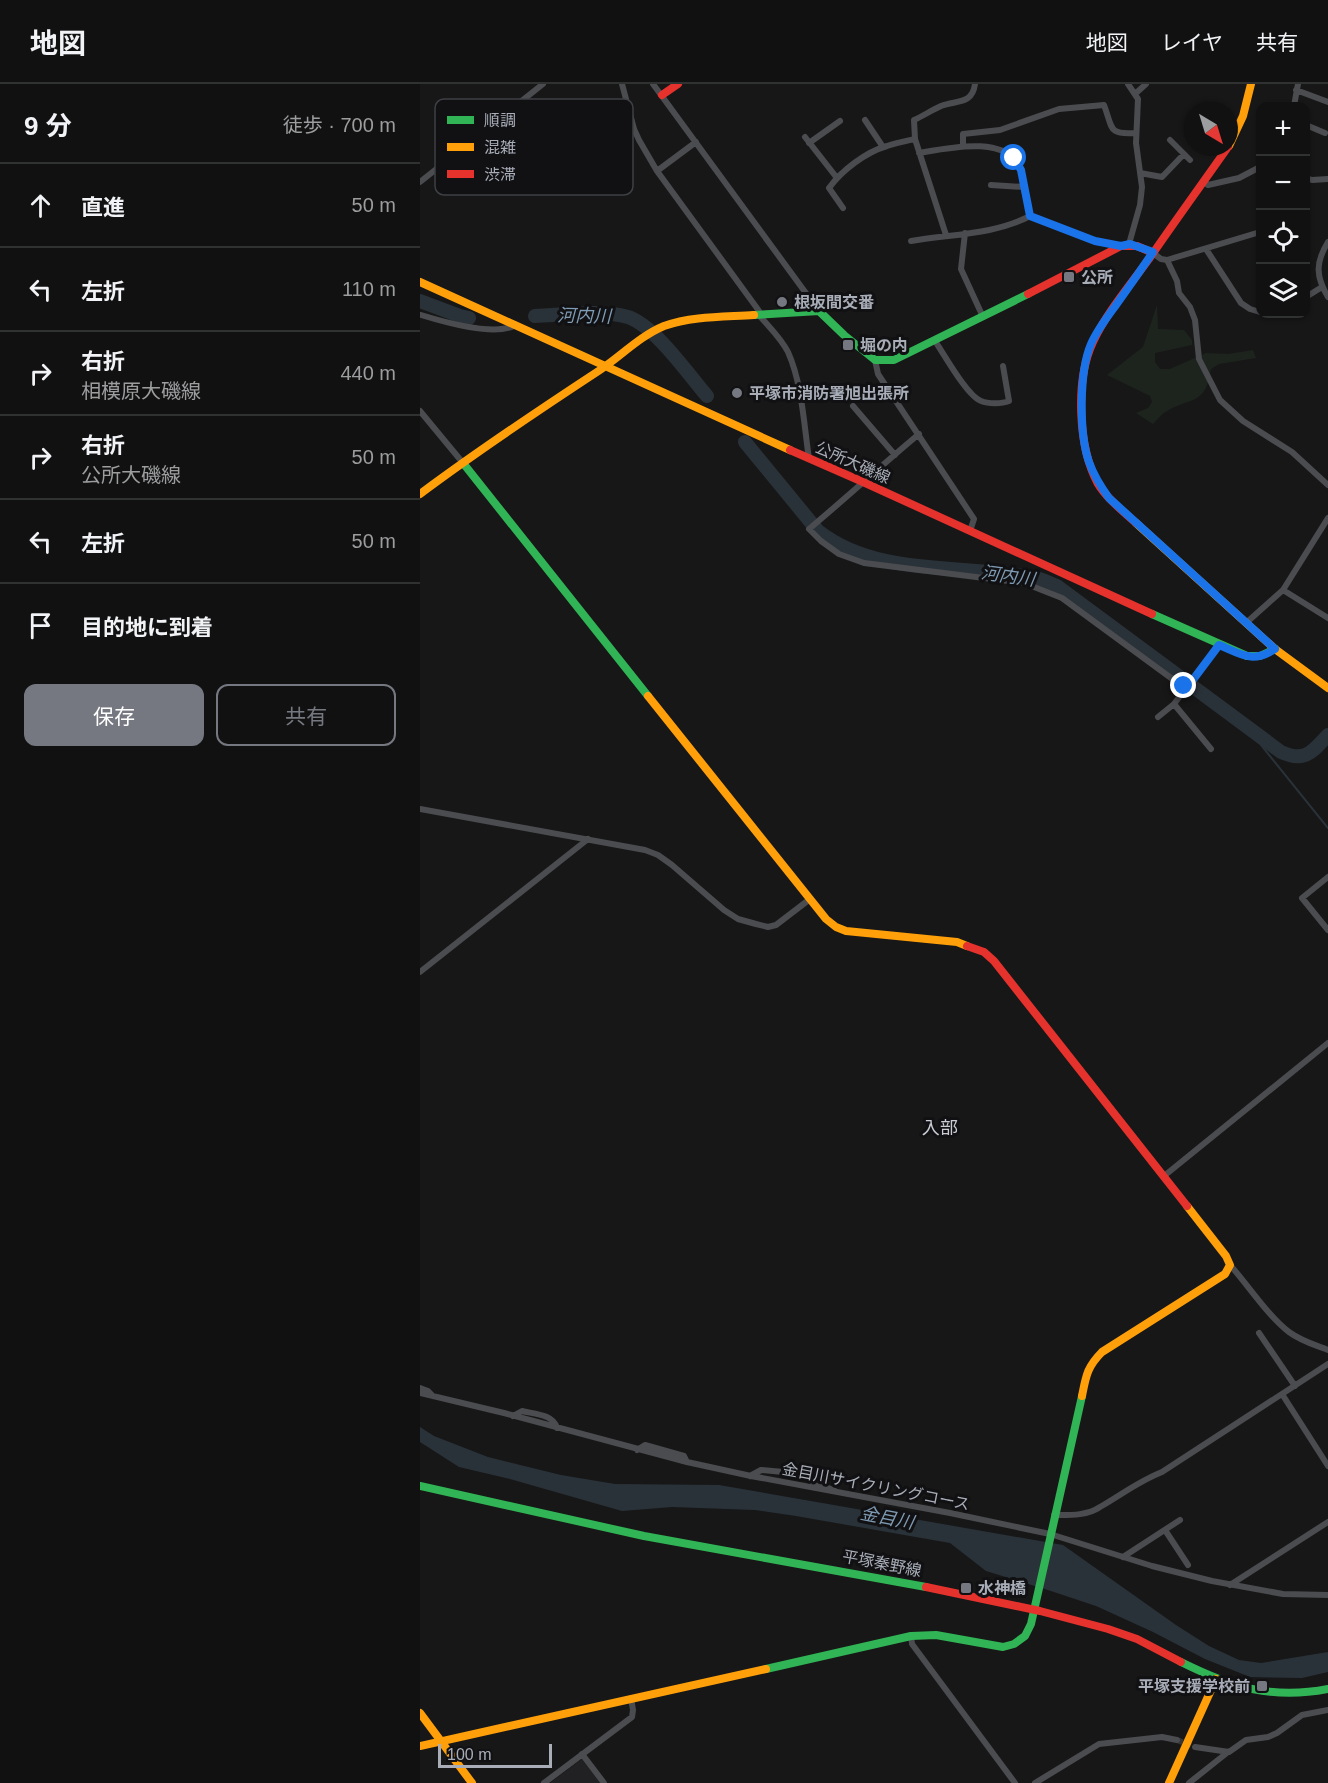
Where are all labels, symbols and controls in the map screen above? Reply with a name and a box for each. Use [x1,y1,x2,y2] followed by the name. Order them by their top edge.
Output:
[30,28,86,59] text: 地図
[1086,31,1128,54] text: 地図
[1161,31,1223,54] text: レイヤ
[1256,31,1298,54] text: 共有
[435,99,633,195] legend
[1184,102,1238,156] north arrow
[1256,102,1310,318] map controls
[1256,102,1310,156] button: +
[24,111,72,141] text: 9 分
[484,112,516,129] text: 順調
[283,114,396,136] text: 徒歩 · 700 m
[484,139,516,156] text: 混雑
[1000,144,1026,170] route start
[1256,156,1310,210] button: −
[484,166,516,183] text: 渋滞
[24,189,57,222] icon: ahead
[352,194,396,216] text: 50 m
[81,195,125,220] text: 直進
[1256,210,1310,264] button: locate
[1256,264,1310,318] button: layers
[1081,269,1113,286] place label: 公所
[1062,270,1076,284] marker: 公所
[24,273,57,306] icon: left
[342,278,396,300] text: 110 m
[81,279,125,304] text: 左折
[794,294,874,311] place label: 根坂間交番
[775,295,789,309] marker: 根坂間交番
[557,306,613,327] water label: 河内川
[860,337,908,354] place label: 堀の内
[841,338,855,352] marker: 堀の内
[81,349,125,374] text: 右折
[24,357,57,390] icon: right
[340,362,396,384] text: 440 m
[81,380,201,402] text: 相模原大磯線
[749,385,909,402] place label: 平塚市消防署旭出張所
[730,386,744,400] marker: 平塚市消防署旭出張所
[81,433,125,458] text: 右折
[813,438,893,486] street label: 公所大磯線
[24,441,57,474] icon: right
[352,446,396,468] text: 50 m
[81,464,181,486] text: 公所大磯線
[24,525,57,558] icon: left
[352,530,396,552] text: 50 m
[81,531,125,556] text: 左折
[980,562,1038,590] water label: 河内川
[24,609,57,642] icon: arrive
[81,615,213,640] text: 目的地に到着
[1170,672,1196,698] route end
[24,684,204,746] button: 保存
[216,684,396,746] button: 共有
[922,1118,958,1138] district label: 入部
[781,1460,971,1513] street label: 金目川サイクリングコース
[859,1503,917,1533] water label: 金目川
[841,1548,923,1579] street label: 平塚秦野線
[978,1579,1026,1597] place label: 水神橋
[959,1581,973,1595] marker: 水神橋
[1138,1678,1250,1695] place label: 平塚支援学校前
[1255,1679,1269,1693] marker: 平塚支援学校前
[438,1741,552,1768] scale bar
[447,1746,491,1763] text: 100 m

